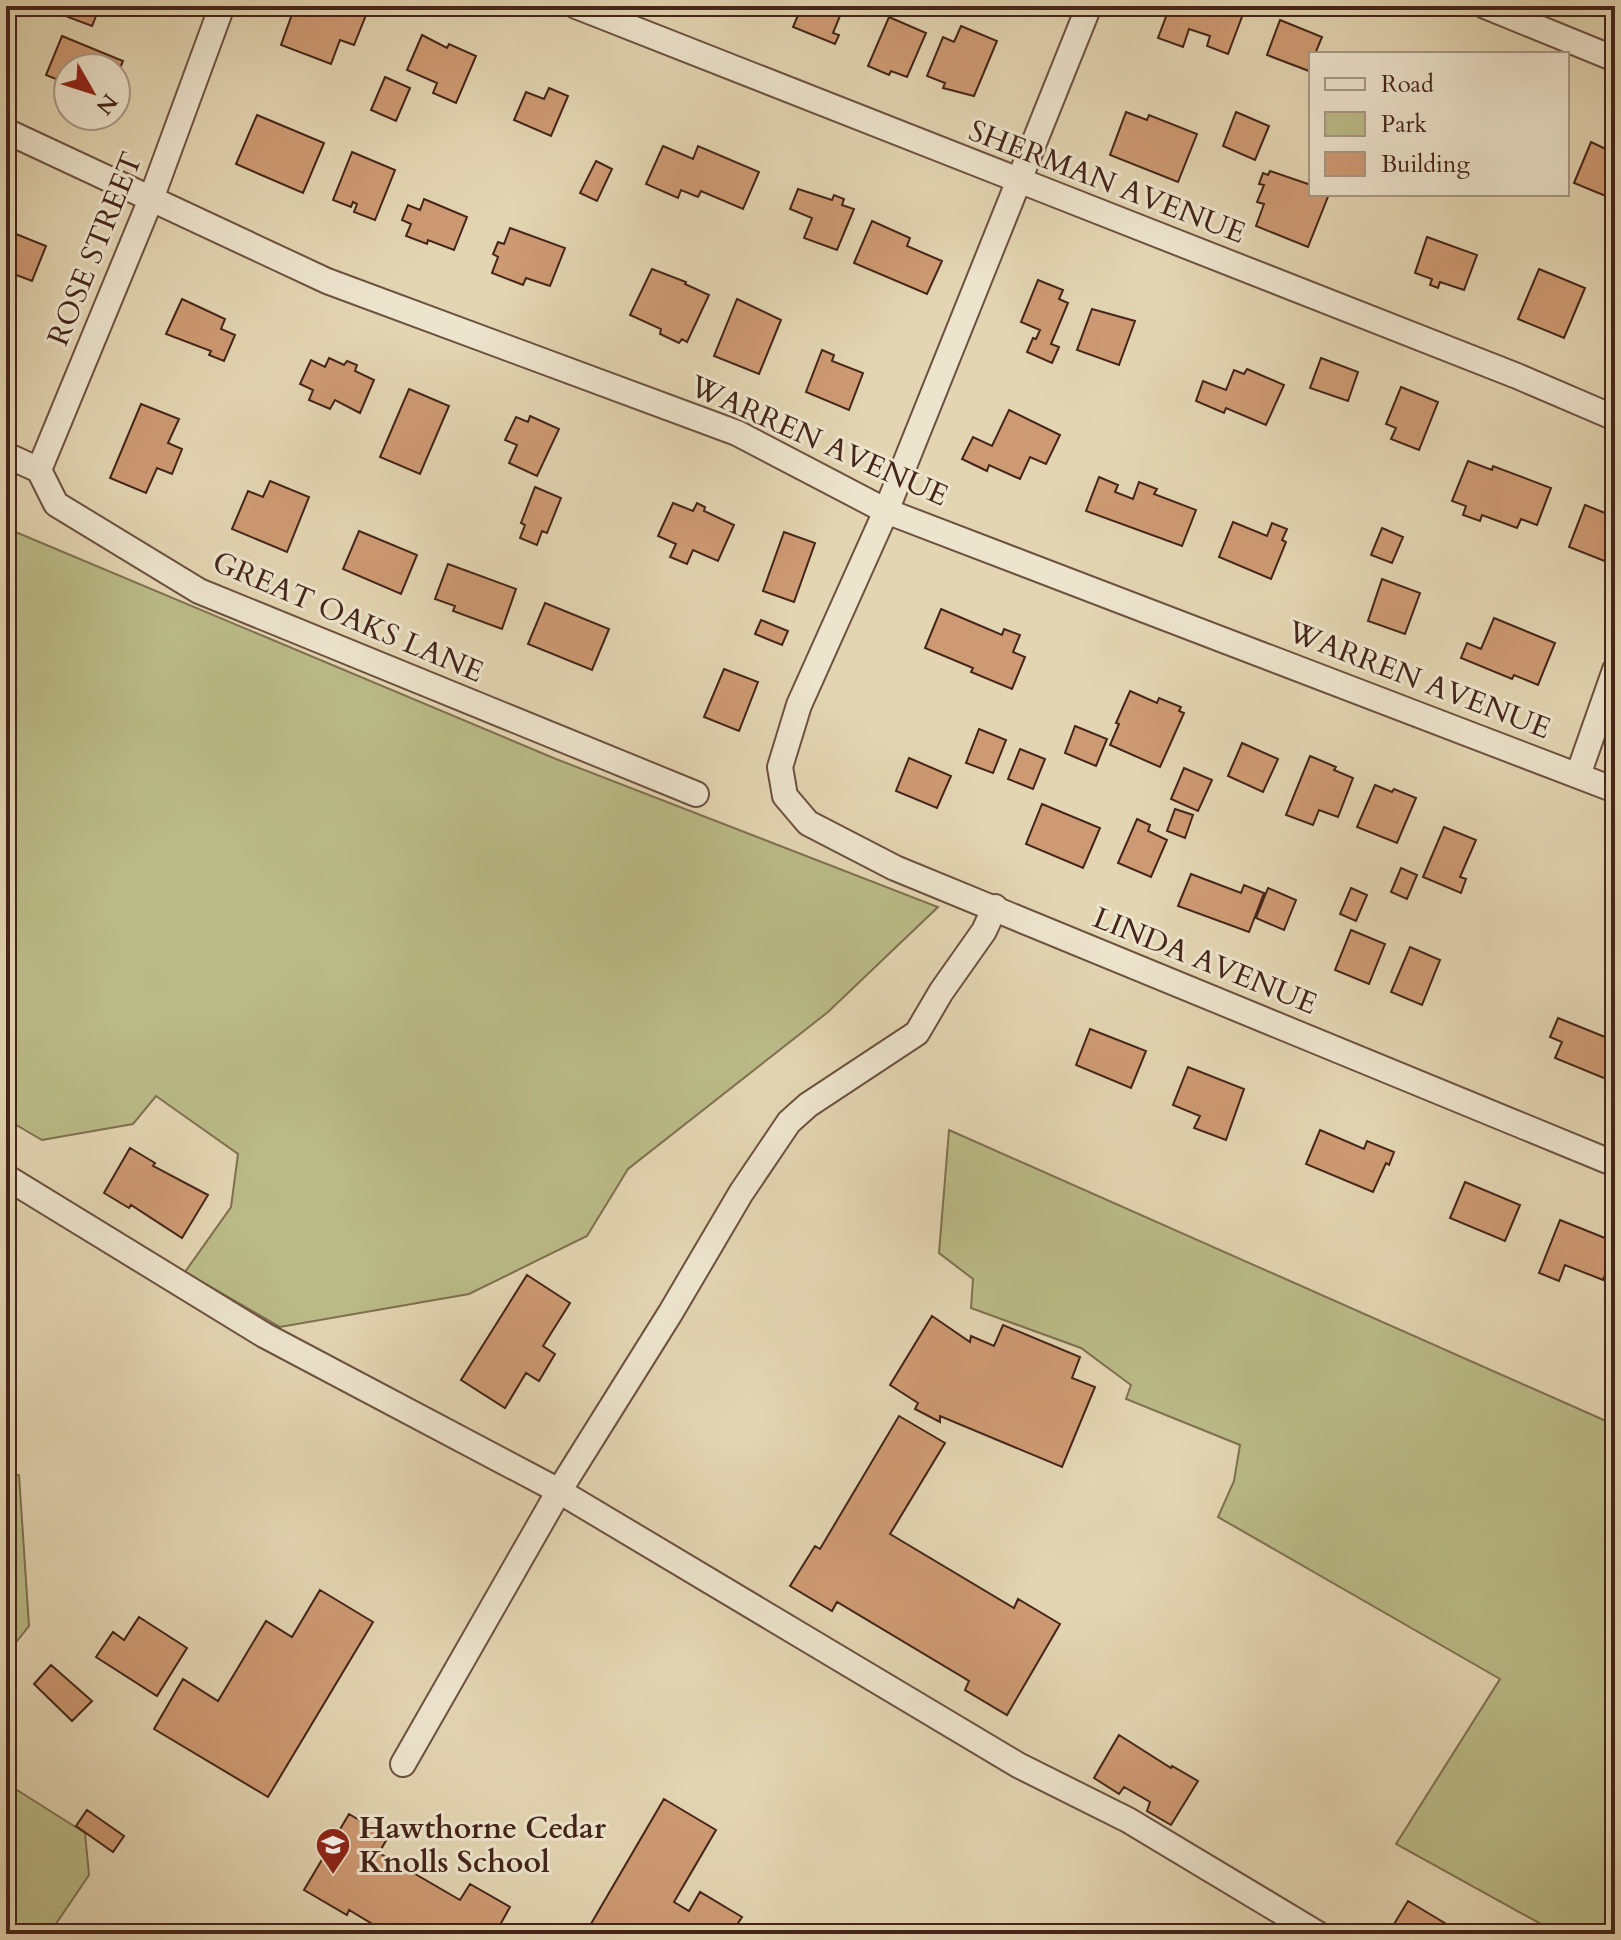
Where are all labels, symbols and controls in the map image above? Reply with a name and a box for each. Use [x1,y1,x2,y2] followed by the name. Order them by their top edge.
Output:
[52,52,132,132] north arrow
[1309,52,1569,196] legend
[1381,68,1434,101] text: Road
[89,87,124,121] text: N
[1381,108,1427,141] text: Park
[963,110,1251,254] street label: SHERMAN AVENUE
[38,146,152,352] street label: ROSE STREET
[1381,148,1471,181] text: Building
[682,365,955,516] street label: WARREN AVENUE
[206,541,490,693] street label: GREAT OAKS LANE
[1281,611,1556,749] street label: WARREN AVENUE
[1087,897,1323,1025] street label: LINDA AVENUE
[359,1808,607,1883] place label: Hawthorne Cedar Knolls School
[314,1826,352,1876] school or university icon: Hawthorne Cedar Knolls School

